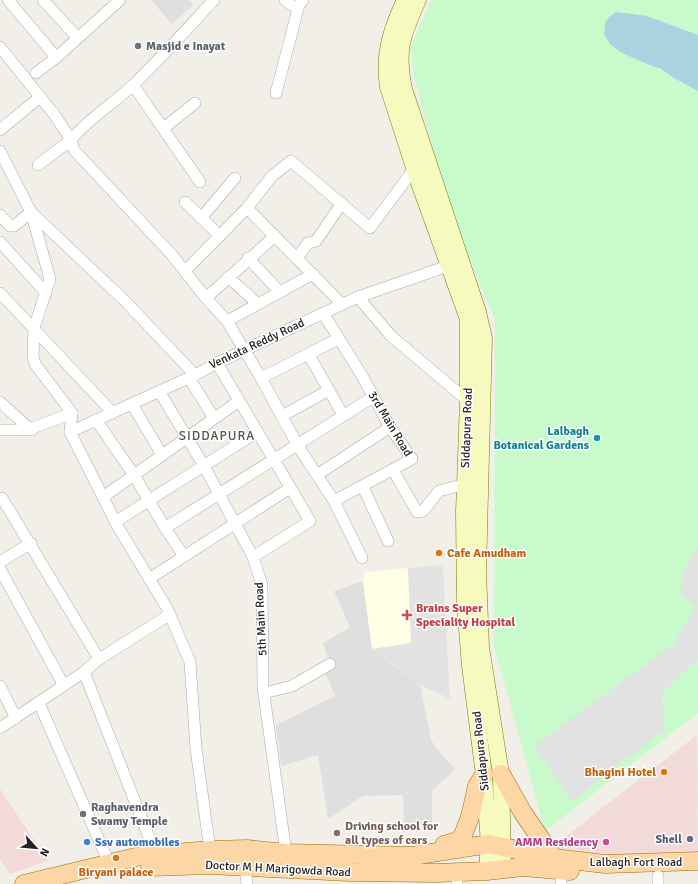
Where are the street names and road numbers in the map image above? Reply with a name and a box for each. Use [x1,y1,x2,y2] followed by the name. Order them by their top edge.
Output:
[207,315,307,373] street label: Venkata Reddy Road
[458,388,476,468] street label: Siddapura Road
[365,389,415,459] street label: 3rd Main Road
[252,582,270,656] street label: 5th Main Road
[469,710,493,792] street label: Siddapura Road
[590,855,682,870] street label: Lalbagh Fort Road
[205,858,351,880] street label: Doctor M H Marigowda Road

